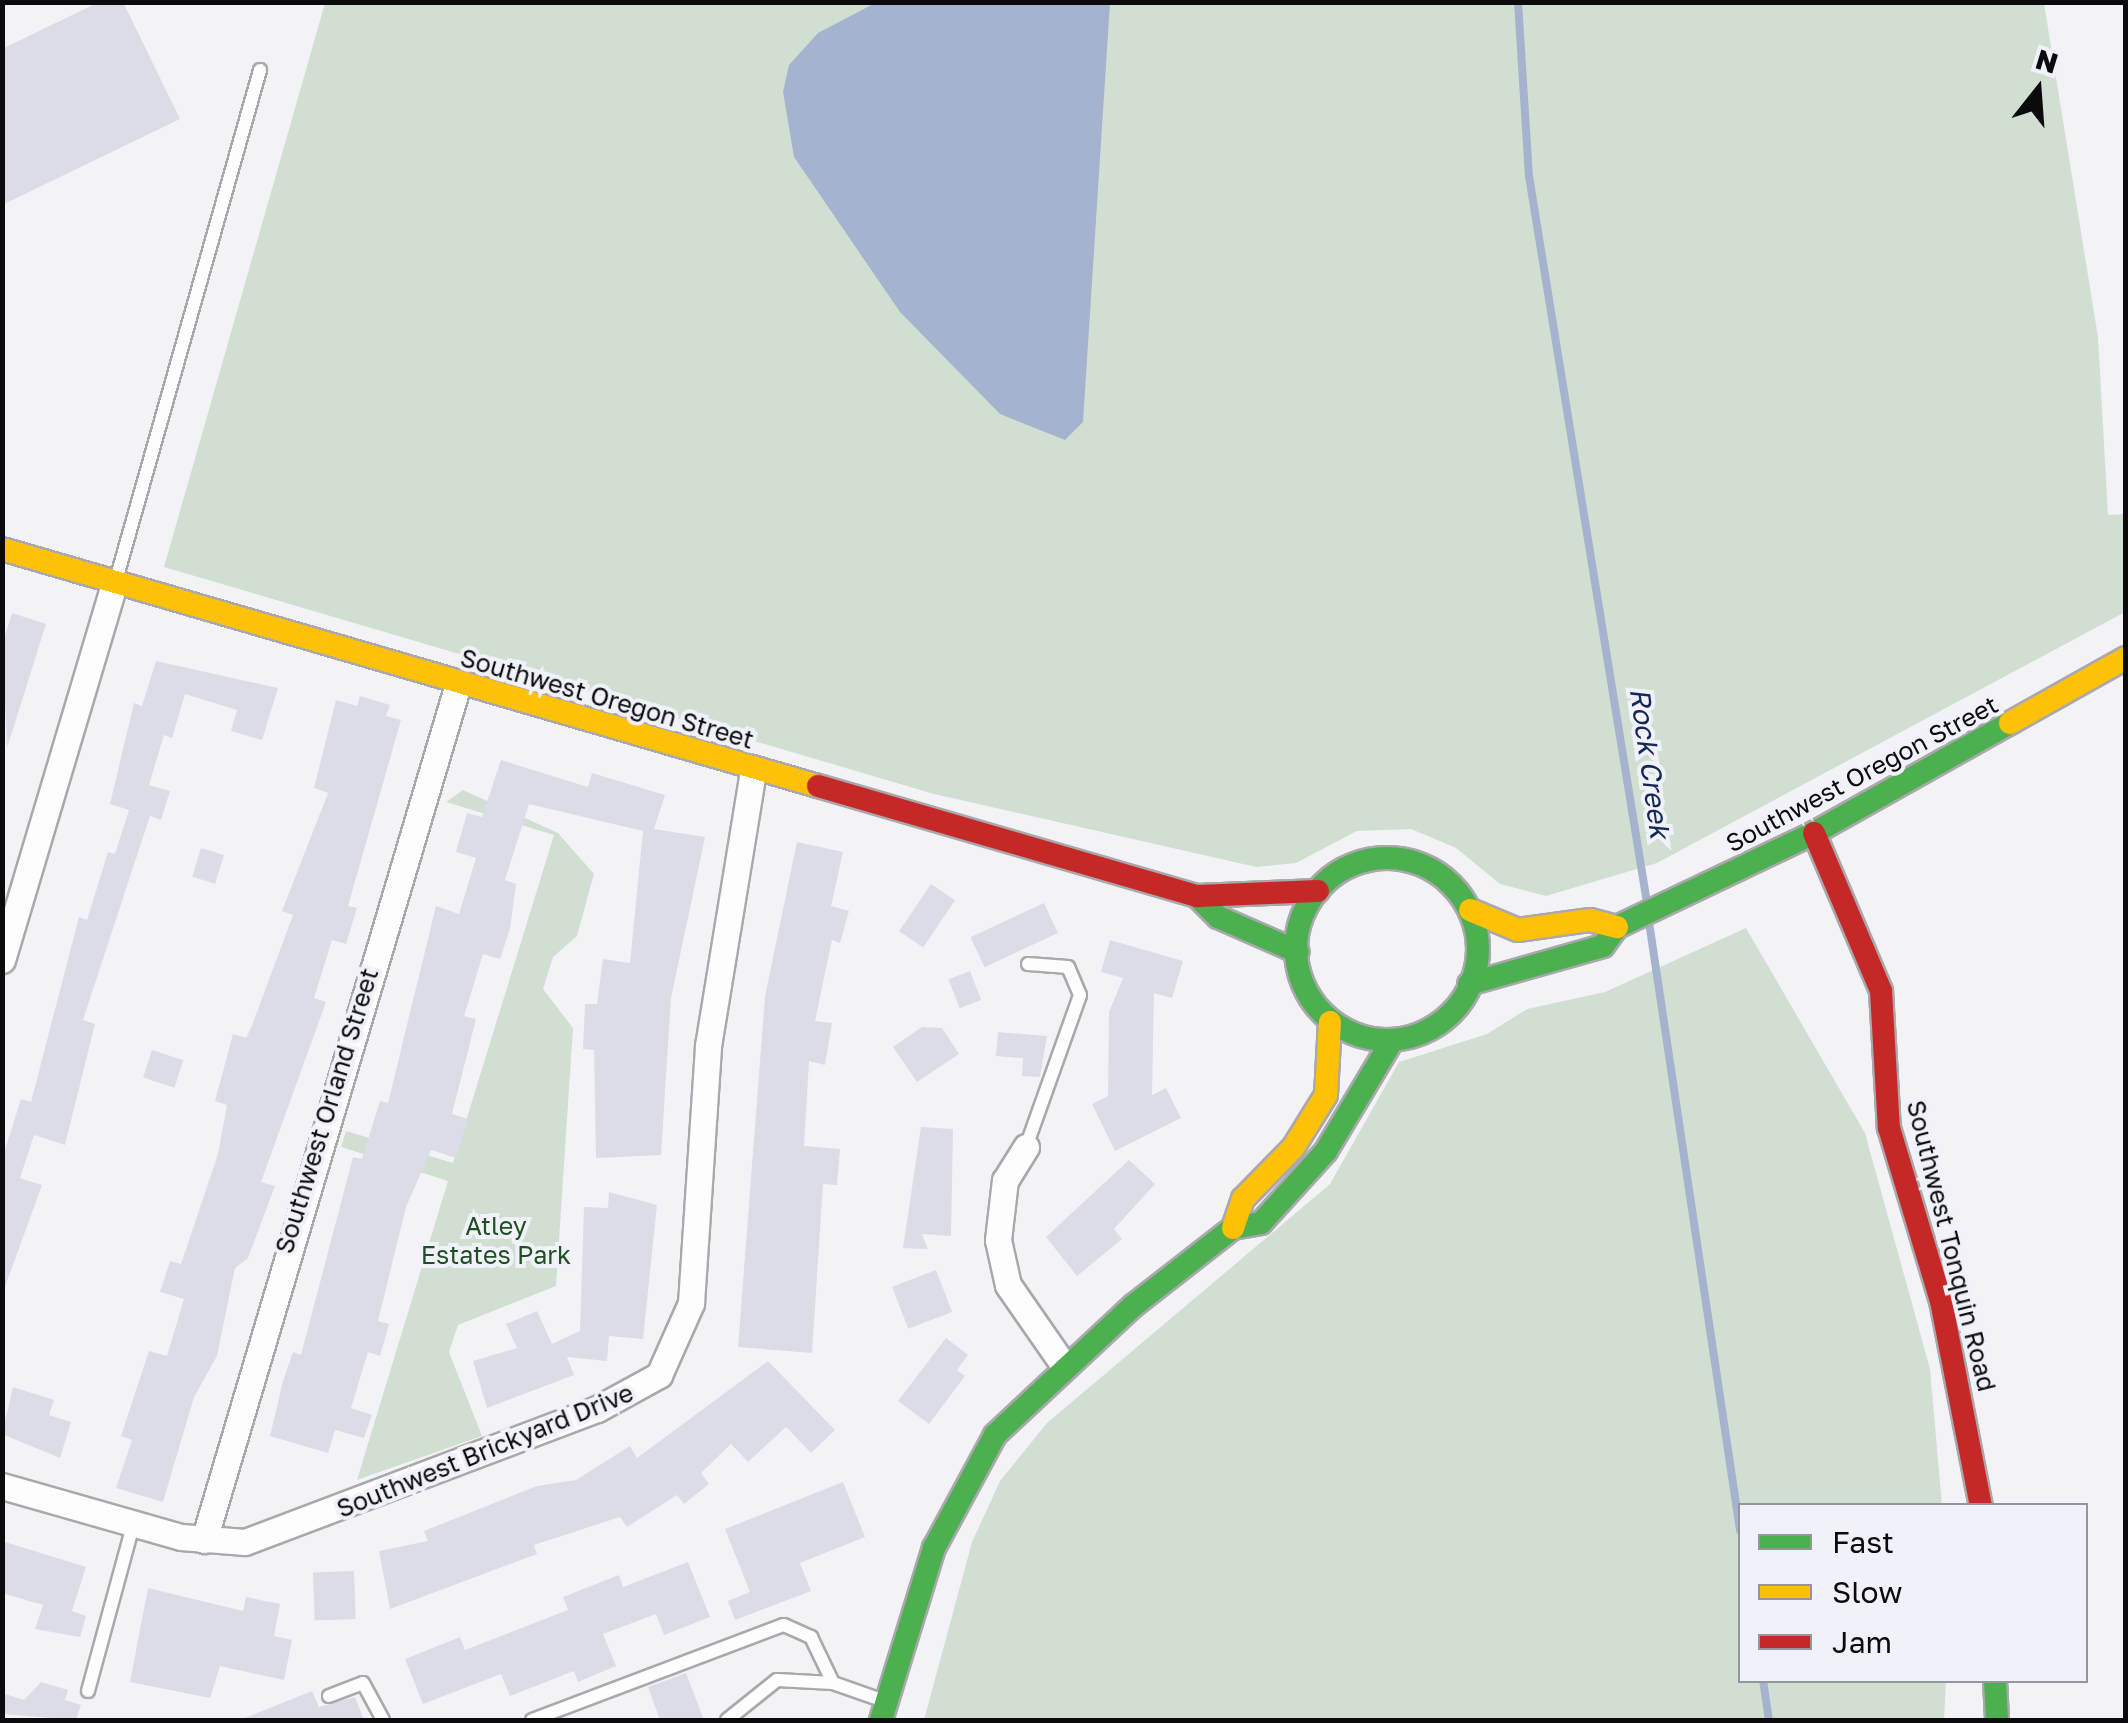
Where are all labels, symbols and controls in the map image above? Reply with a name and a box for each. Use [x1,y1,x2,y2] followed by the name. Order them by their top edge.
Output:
[1988,40,2088,140] north arrow
[2032,42,2062,80] text: N
[457,643,757,755] street label: Southwest Oregon Street
[1623,686,1677,840] water label: Rock Creek
[1721,689,2003,859] street label: Southwest Oregon Street
[269,965,385,1257] street label: Southwest Orland Street
[1900,1097,2002,1395] street label: Southwest Tonquin Road
[421,1212,571,1271] park label: Atley Estates Park
[332,1378,638,1524] street label: Southwest Brickyard Drive
[1738,1503,2088,1683] legend
[1832,1524,1894,1560] text: Fast
[1832,1574,1903,1610] text: Slow
[1832,1624,1892,1660] text: Jam

